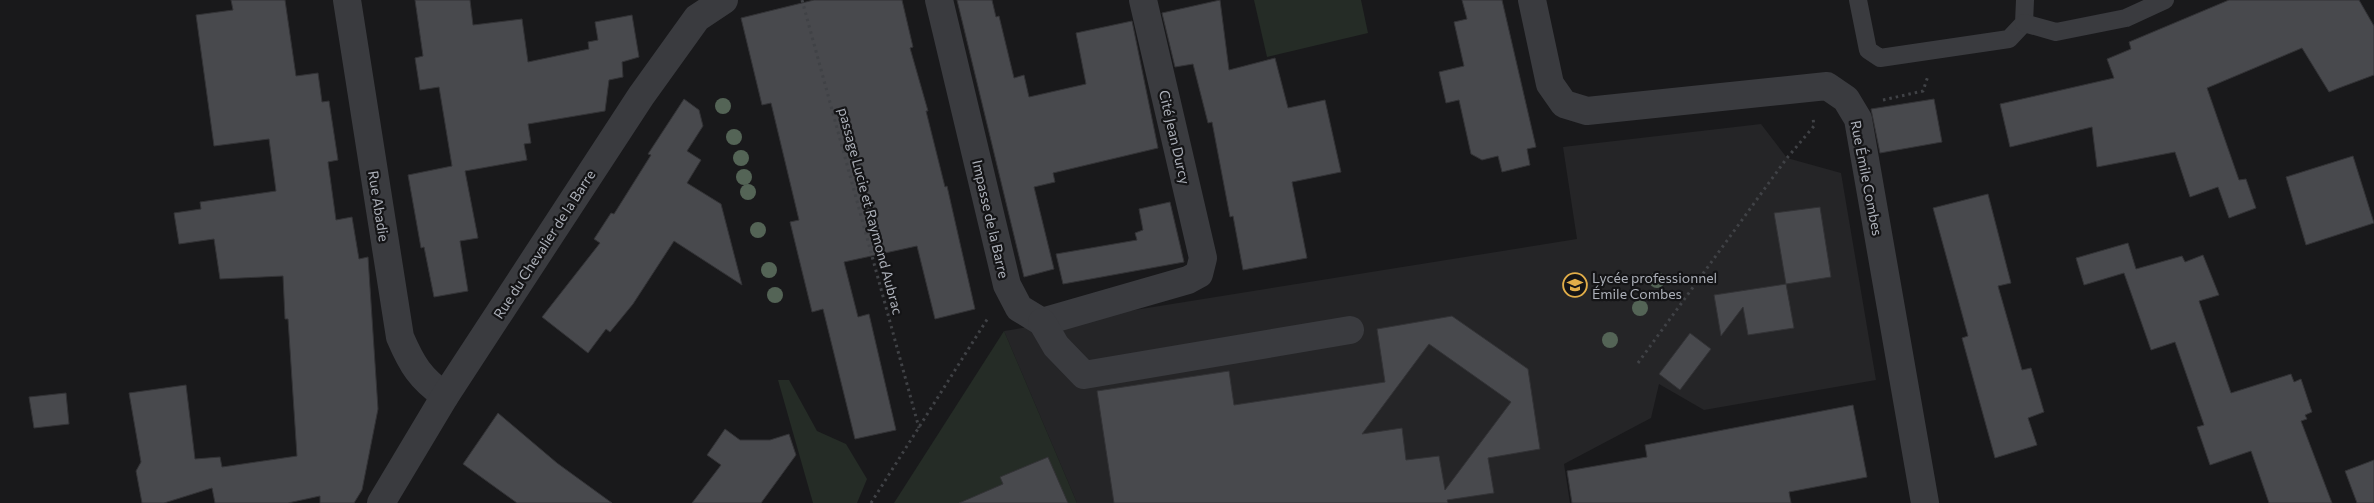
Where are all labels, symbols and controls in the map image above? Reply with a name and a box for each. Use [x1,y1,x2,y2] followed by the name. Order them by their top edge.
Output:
[1156,88,1194,186] street label: Cité Jean Durcy
[835,106,907,316] street label: passage Lucie et Raymond Aubrac
[1847,119,1887,237] street label: Rue Émile Combes
[969,158,1013,280] street label: Impasse de la Barre
[489,166,599,322] street label: Rue du Chevalier de la Barre
[365,169,393,243] street label: Rue Abadie
[1592,269,1717,302] place label: Lycée professionnel Émile Combes
[1562,272,1588,298] school or university icon: Lycée professionnel Émile Combes

